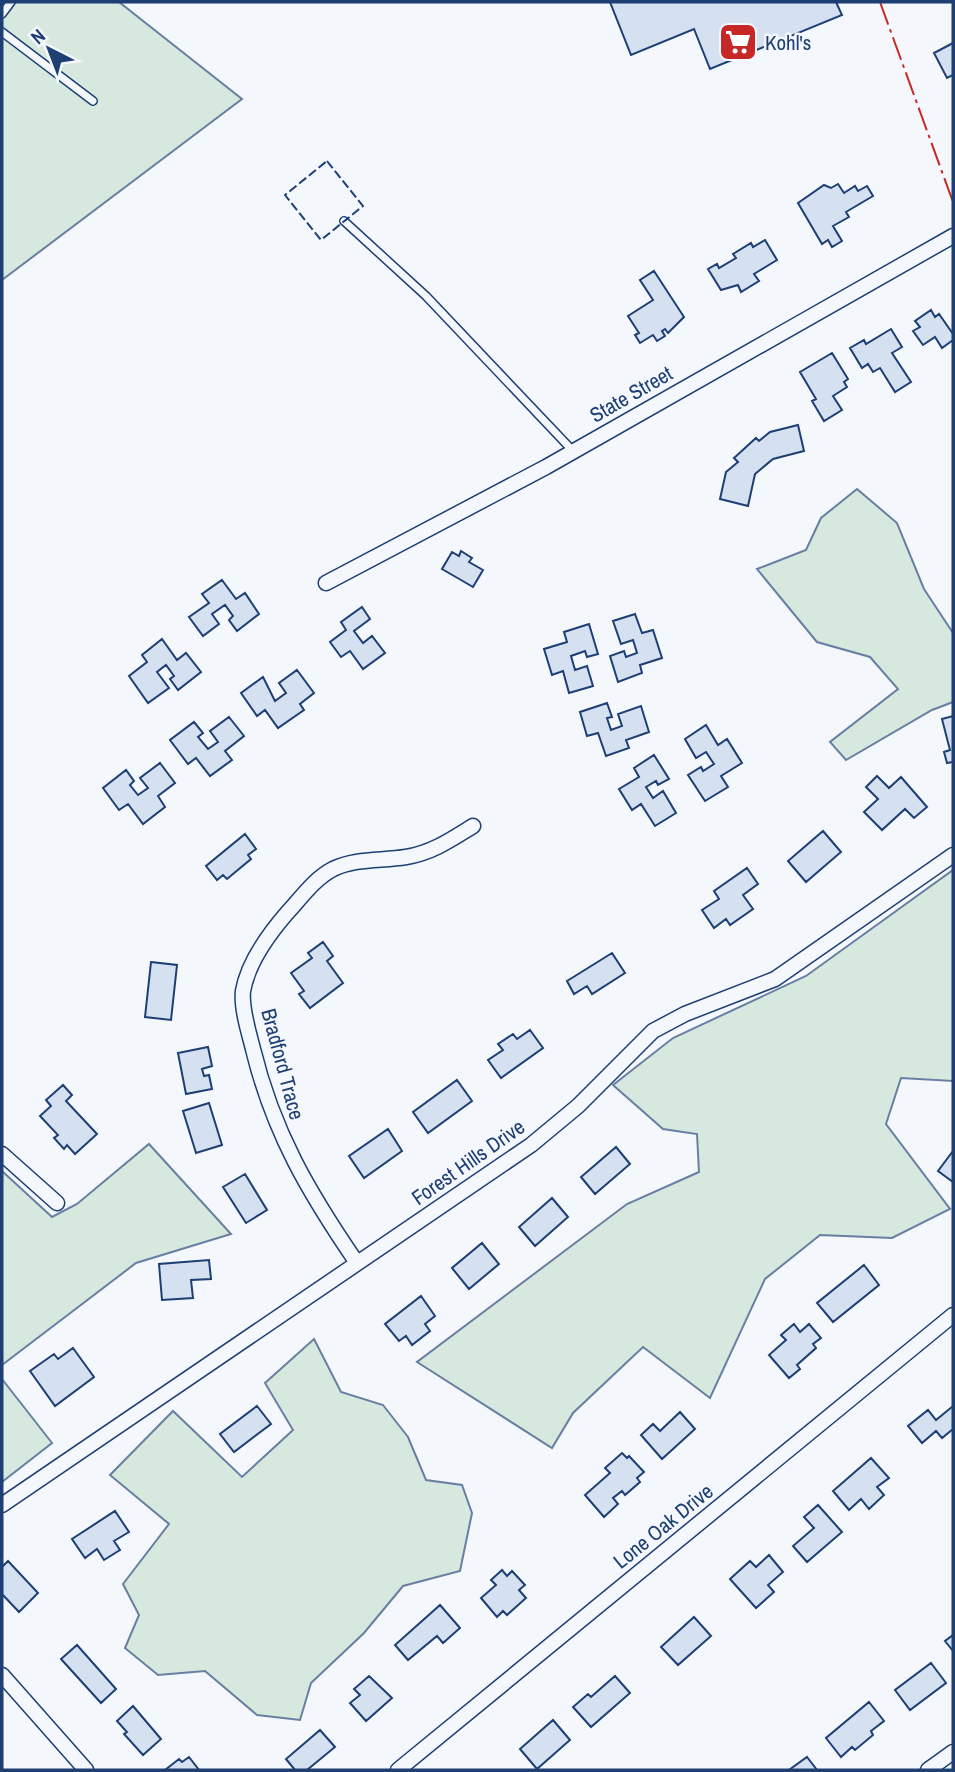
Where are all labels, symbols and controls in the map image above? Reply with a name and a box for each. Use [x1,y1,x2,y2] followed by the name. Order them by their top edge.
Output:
[14,14,84,84] north arrow
[717,21,759,63] supermarket icon: Kohl's
[25,23,51,50] text: N
[765,28,811,57] place label: Kohl's
[584,359,678,429] street label: State Street
[254,1005,312,1123] street label: Bradford Trace
[406,1112,530,1212] street label: Forest Hills Drive
[607,1477,719,1575] street label: Lone Oak Drive

